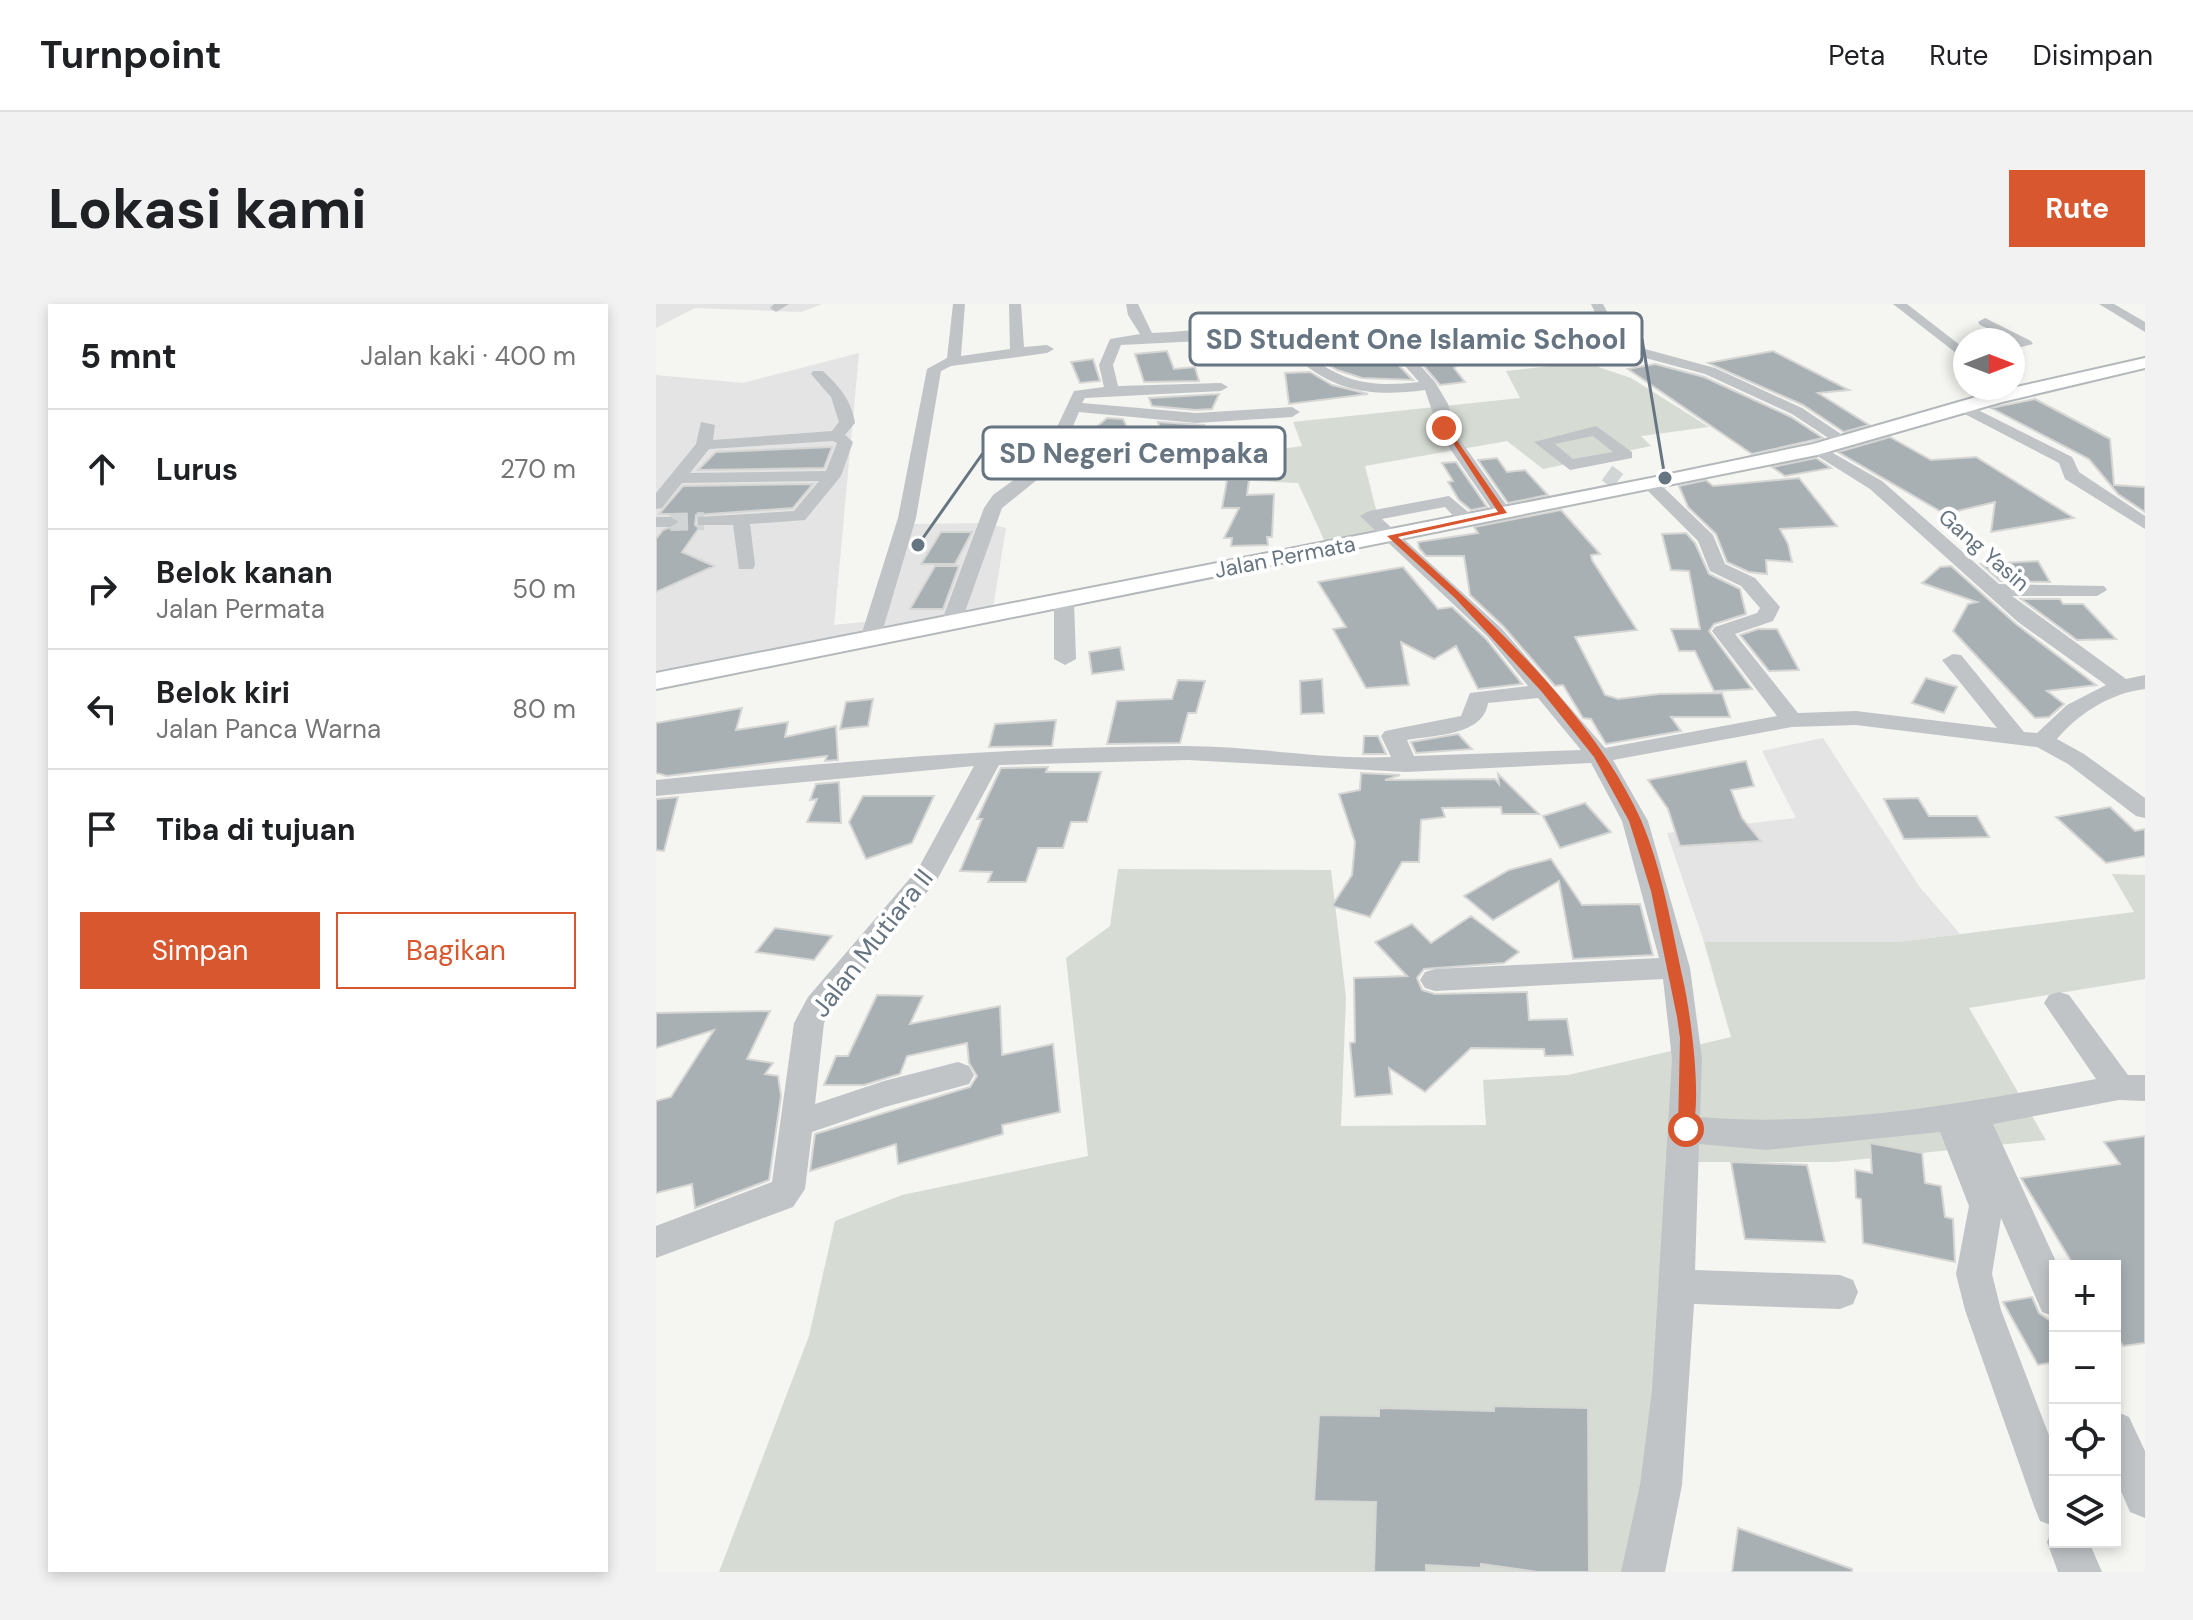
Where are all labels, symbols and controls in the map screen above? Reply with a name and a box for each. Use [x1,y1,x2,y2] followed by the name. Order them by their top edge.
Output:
[40,30,222,80] text: Turnpoint
[1828,37,1885,74] text: Peta
[1929,37,1988,74] text: Rute
[2032,37,2153,74] text: Disimpan
[2009,170,2145,247] button: Rute
[48,172,367,245] text: Lokasi kami
[1190,313,1642,365] callout: SD Student One Islamic School
[1206,321,1626,358] text: SD Student One Islamic School
[1953,328,2025,400] north arrow
[80,334,177,379] text: 5 mnt
[360,339,576,373] text: Jalan kaki · 400 m
[1426,410,1462,446] route end
[983,427,1285,479] callout: SD Negeri Cempaka
[999,435,1269,472] text: SD Negeri Cempaka
[80,447,124,491] icon: ahead
[156,450,238,489] text: Lurus
[500,452,576,486] text: 270 m
[1932,502,2036,598] street label: Gang Yasin
[1212,529,1358,585] street label: Jalan Permata
[156,553,333,592] text: Belok kanan
[80,567,124,611] icon: right
[512,572,576,606] text: 50 m
[156,592,325,626] text: Jalan Permata
[156,673,290,712] text: Belok kiri
[80,687,124,731] icon: left
[512,692,576,726] text: 80 m
[156,712,381,746] text: Jalan Panca Warna
[80,807,124,851] icon: arrive
[156,810,356,849] text: Tiba di tujuan
[803,862,941,1024] street label: Jalan Mutiara II
[80,912,320,989] button: Simpan
[336,912,576,989] button: Bagikan
[1668,1111,1704,1147] route start
[2049,1260,2121,1548] map controls
[2049,1260,2121,1332] button: +
[2049,1332,2121,1404] button: −
[2049,1404,2121,1476] button: locate
[2049,1476,2121,1548] button: layers

